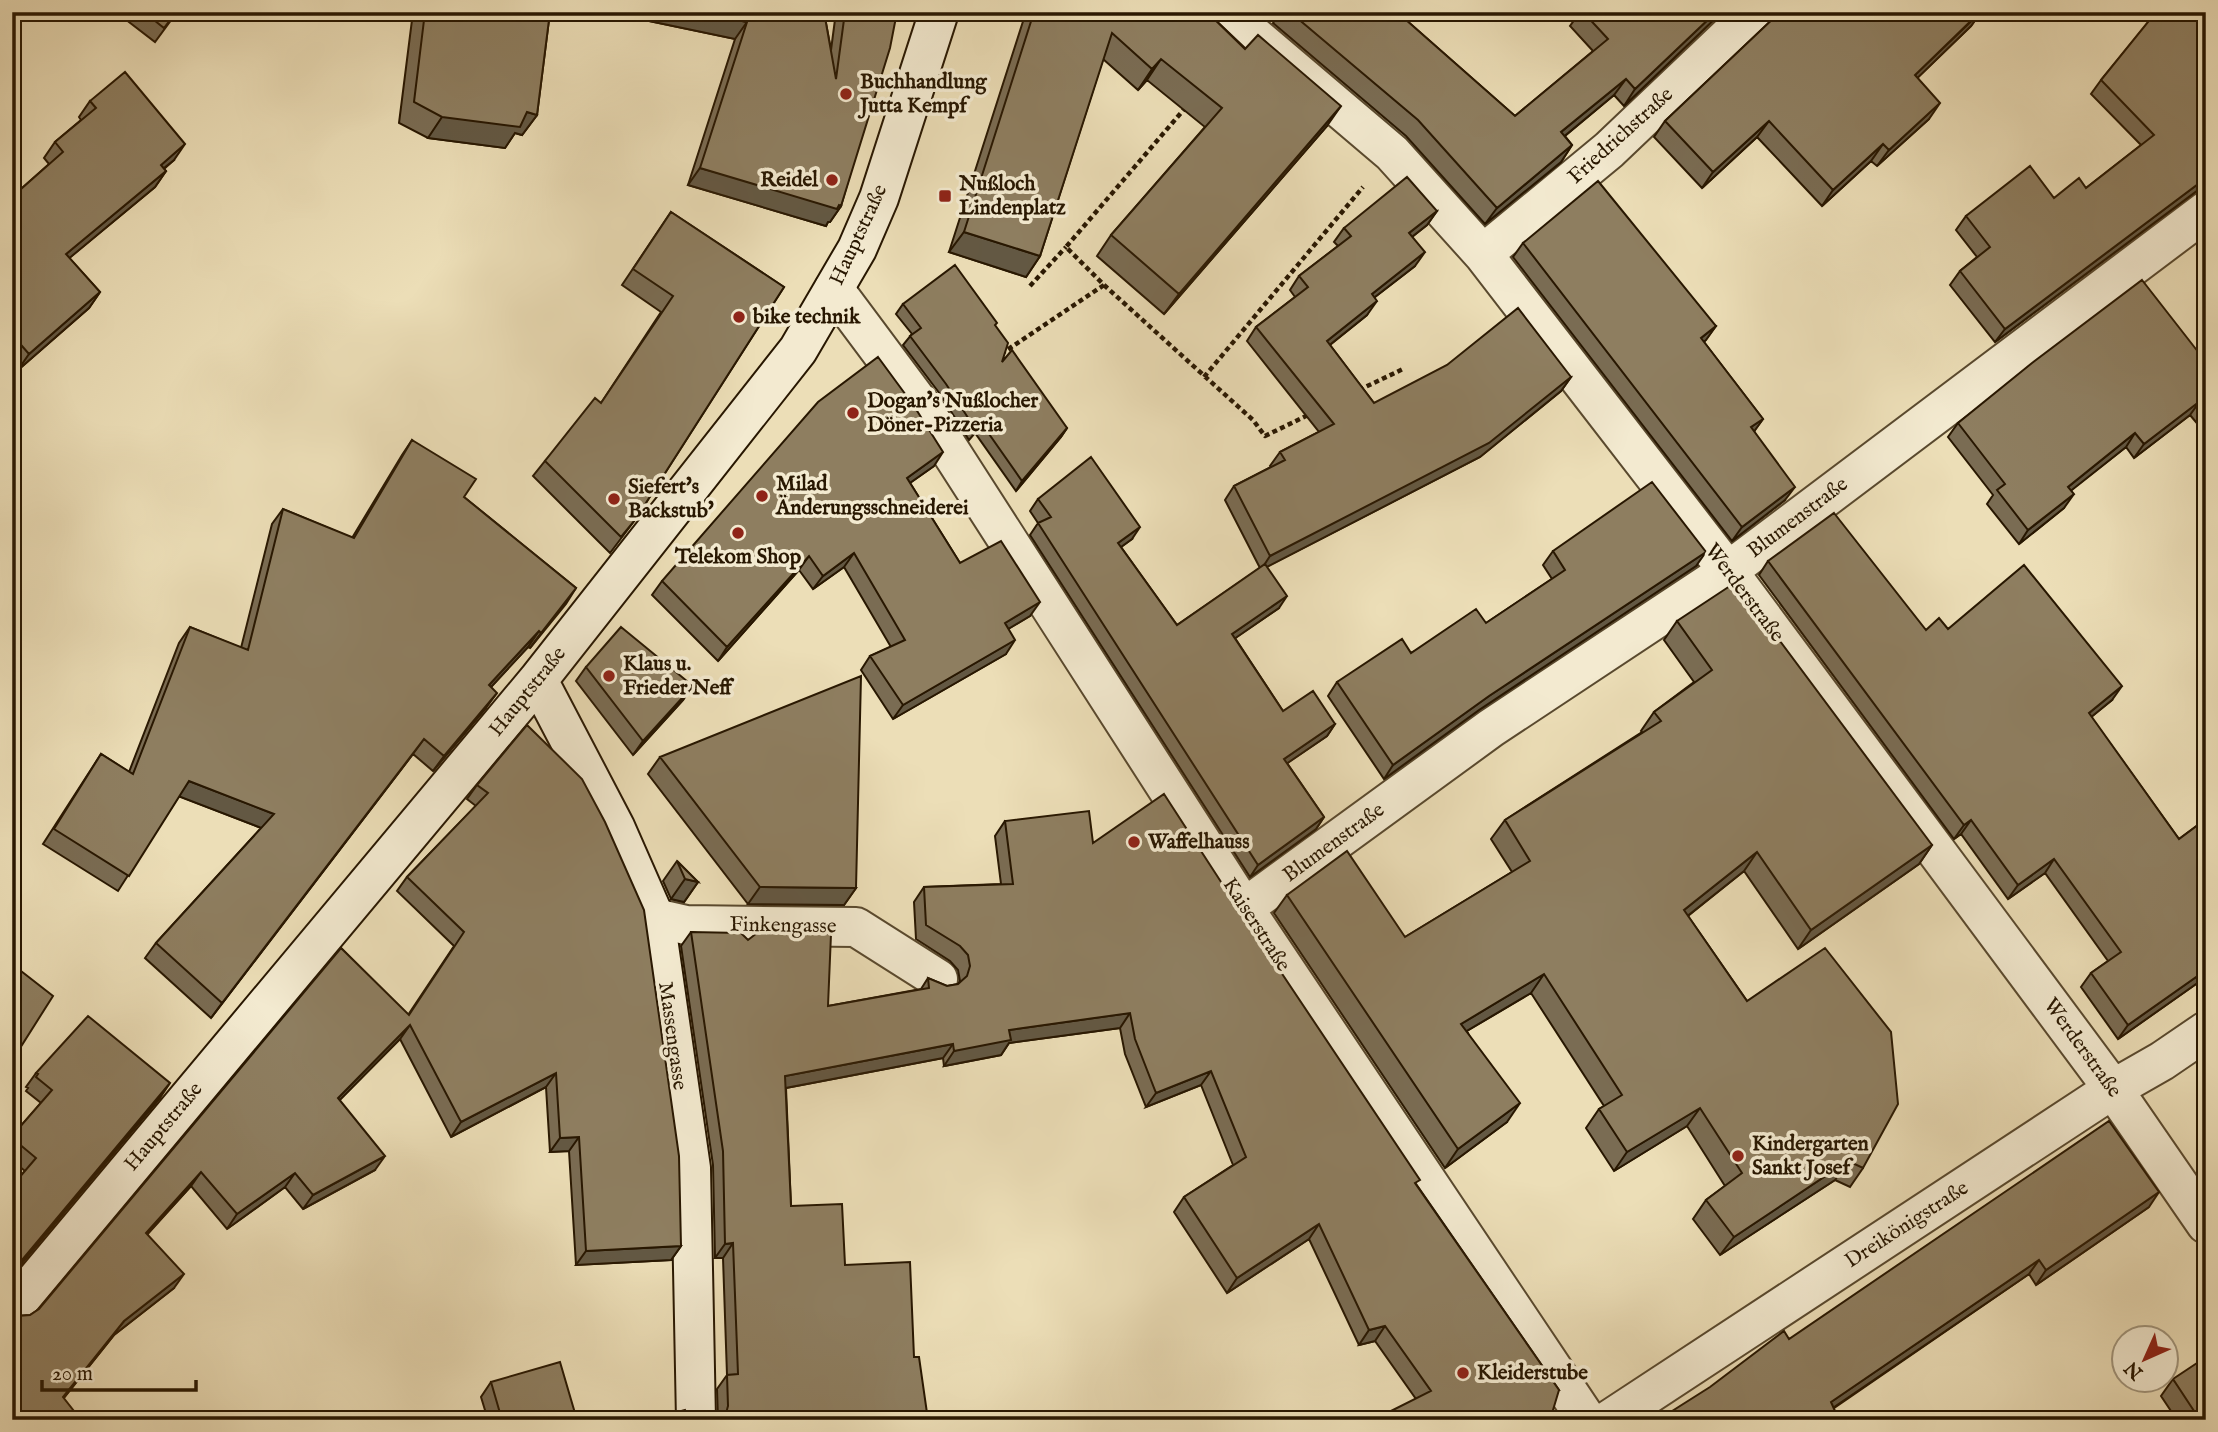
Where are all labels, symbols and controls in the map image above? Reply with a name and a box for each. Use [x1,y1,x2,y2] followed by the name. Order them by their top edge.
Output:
[857,69,987,120] place label: Buchhandlung Jutta Kempf
[1563,81,1679,190] street label: Friedrichstraße
[838,86,854,102] marker: Buchhandlung Jutta Kempf
[760,167,819,194] place label: Reidel
[958,171,1066,222] place label: Nußloch Lindenplatz
[824,172,840,188] marker: Reidel
[824,180,894,290] street label: Hauptstraße
[937,188,953,204] marker: Nußloch Lindenplatz
[752,304,861,331] place label: bike technik
[731,309,747,325] marker: bike technik
[867,388,1038,439] place label: Dogan's Nußlocher Döner-Pizzeria
[845,405,861,421] marker: Dogan's Nußlocher Döner-Pizzeria
[775,471,969,522] place label: Milad Änderungsschneiderei
[1742,471,1854,565] street label: Blumenstraße
[628,474,714,525] place label: Siefert's Backstub'
[754,488,770,504] marker: Milad Änderungsschneiderei
[606,491,622,507] marker: Siefert's Backstub'
[730,525,746,541] marker: Telekom Shop
[1698,538,1790,648] street label: Werderstraße
[674,544,802,571] place label: Telekom Shop
[483,641,573,743] street label: Hauptstraße
[623,651,734,702] place label: Klaus u. Frieder Neff
[601,668,617,684] marker: Klaus u. Frieder Neff
[1278,797,1390,889] street label: Blumenstraße
[1147,829,1250,856] place label: Waffelhauss
[1126,834,1142,850] marker: Waffelhauss
[1216,873,1297,977] street label: Kaiserstraße
[729,912,837,940] street label: Finkengasse
[651,980,693,1092] street label: Massengasse
[2037,993,2127,1103] street label: Werderstraße
[119,1077,209,1177] street label: Hauptstraße
[1752,1131,1869,1182] place label: Kindergarten Sankt Josef
[1730,1148,1746,1164] marker: Kindergarten Sankt Josef
[1840,1175,1974,1275] street label: Dreikönigstraße
[2110,1324,2180,1394] north arrow
[42,1348,196,1392] scale bar
[2120,1355,2149,1385] text: N
[1477,1360,1588,1387] place label: Kleiderstube
[52,1361,93,1388] text: 20 m
[1455,1365,1471,1381] marker: Kleiderstube

